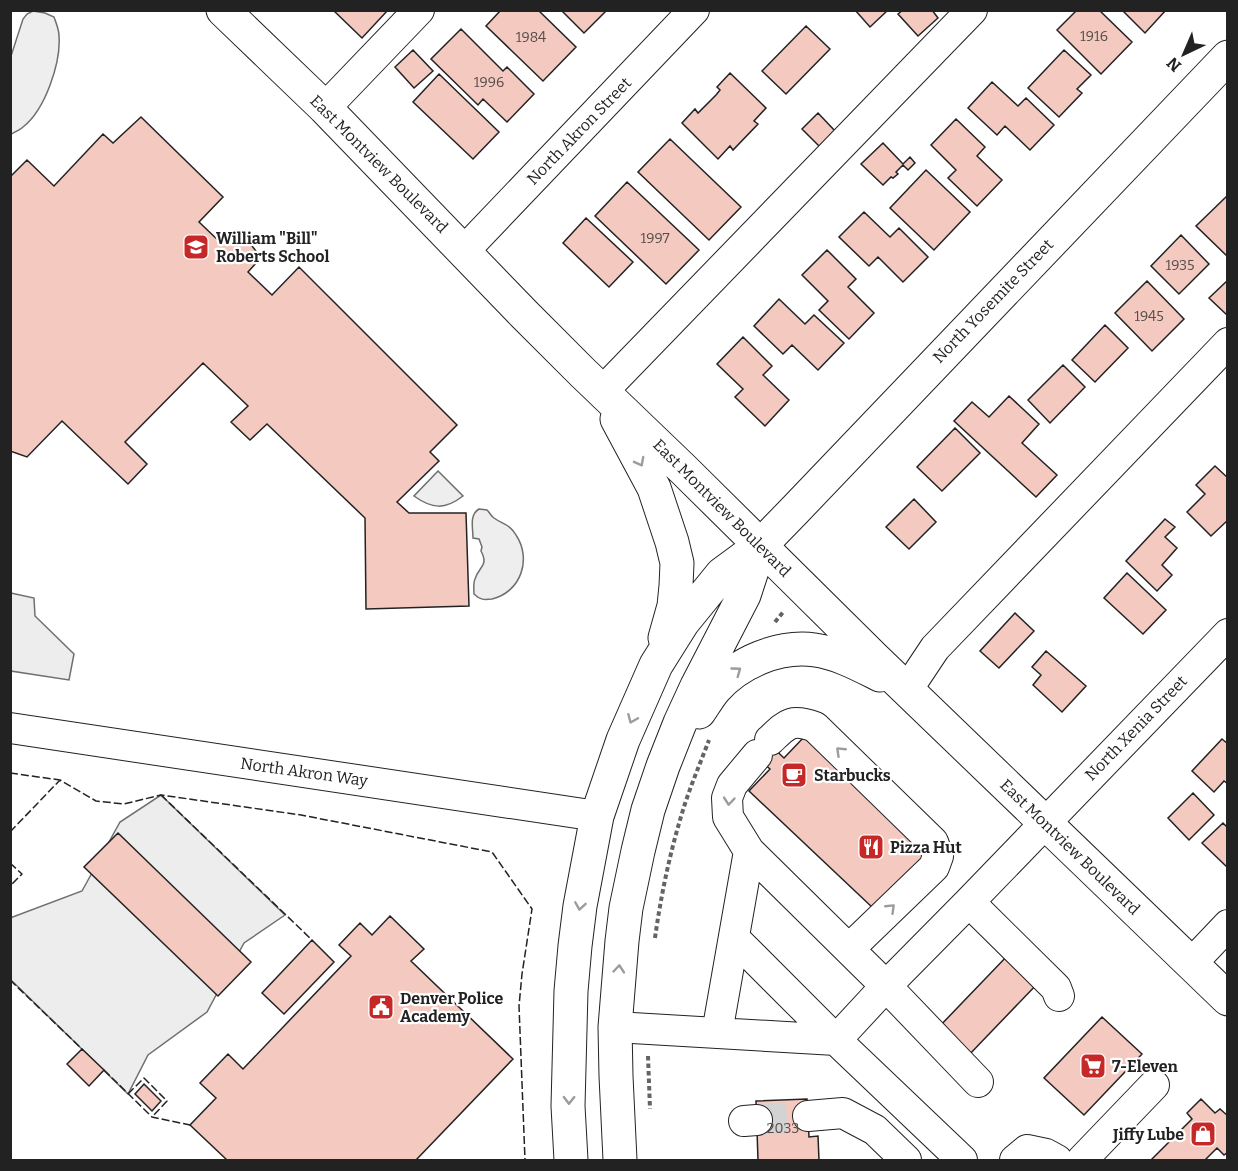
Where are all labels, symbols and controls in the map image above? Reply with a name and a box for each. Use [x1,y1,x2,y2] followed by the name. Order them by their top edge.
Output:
[1154,24,1214,84] north arrow
[1080,28,1108,45] house number: 1916
[516,29,546,46] house number: 1984
[1163,53,1185,76] text: N
[523,73,635,189] street label: North Akron Street
[474,74,504,91] house number: 1996
[306,91,452,237] street label: East Montview Boulevard
[216,229,330,266] place label: William "Bill" Roberts School
[641,230,669,247] house number: 1997
[181,232,211,262] school or university icon: William "Bill" Roberts School
[929,235,1057,367] street label: North Yosemite Street
[1165,257,1195,274] house number: 1935
[1134,308,1164,325] house number: 1945
[649,435,795,581] street label: East Montview Boulevard
[633,456,644,466] one-way arrow
[731,667,742,678] one-way arrow
[1081,671,1191,784] street label: North Xenia Street
[627,712,639,723] one-way arrow
[836,748,847,759] one-way arrow
[239,754,369,790] street label: North Akron Way
[779,760,809,790] cafe icon: Starbucks
[814,766,891,785] place label: Starbucks
[996,775,1144,919] street label: East Montview Boulevard
[723,796,736,806] one-way arrow
[856,832,886,862] restaurant icon: Pizza Hut
[890,838,962,857] place label: Pizza Hut
[575,901,587,911] one-way arrow
[884,905,895,916] one-way arrow
[613,965,626,974] one-way arrow
[400,989,504,1026] place label: Denver Police Academy
[366,992,396,1022] public building icon: Denver Police Academy
[1078,1051,1108,1081] supermarket icon: 7-Eleven
[1112,1057,1179,1076] place label: 7-Eleven
[562,1096,575,1105] one-way arrow
[1188,1119,1218,1149] shop icon: Jiffy Lube
[767,1120,799,1137] house number: 2033
[1112,1125,1184,1144] place label: Jiffy Lube

